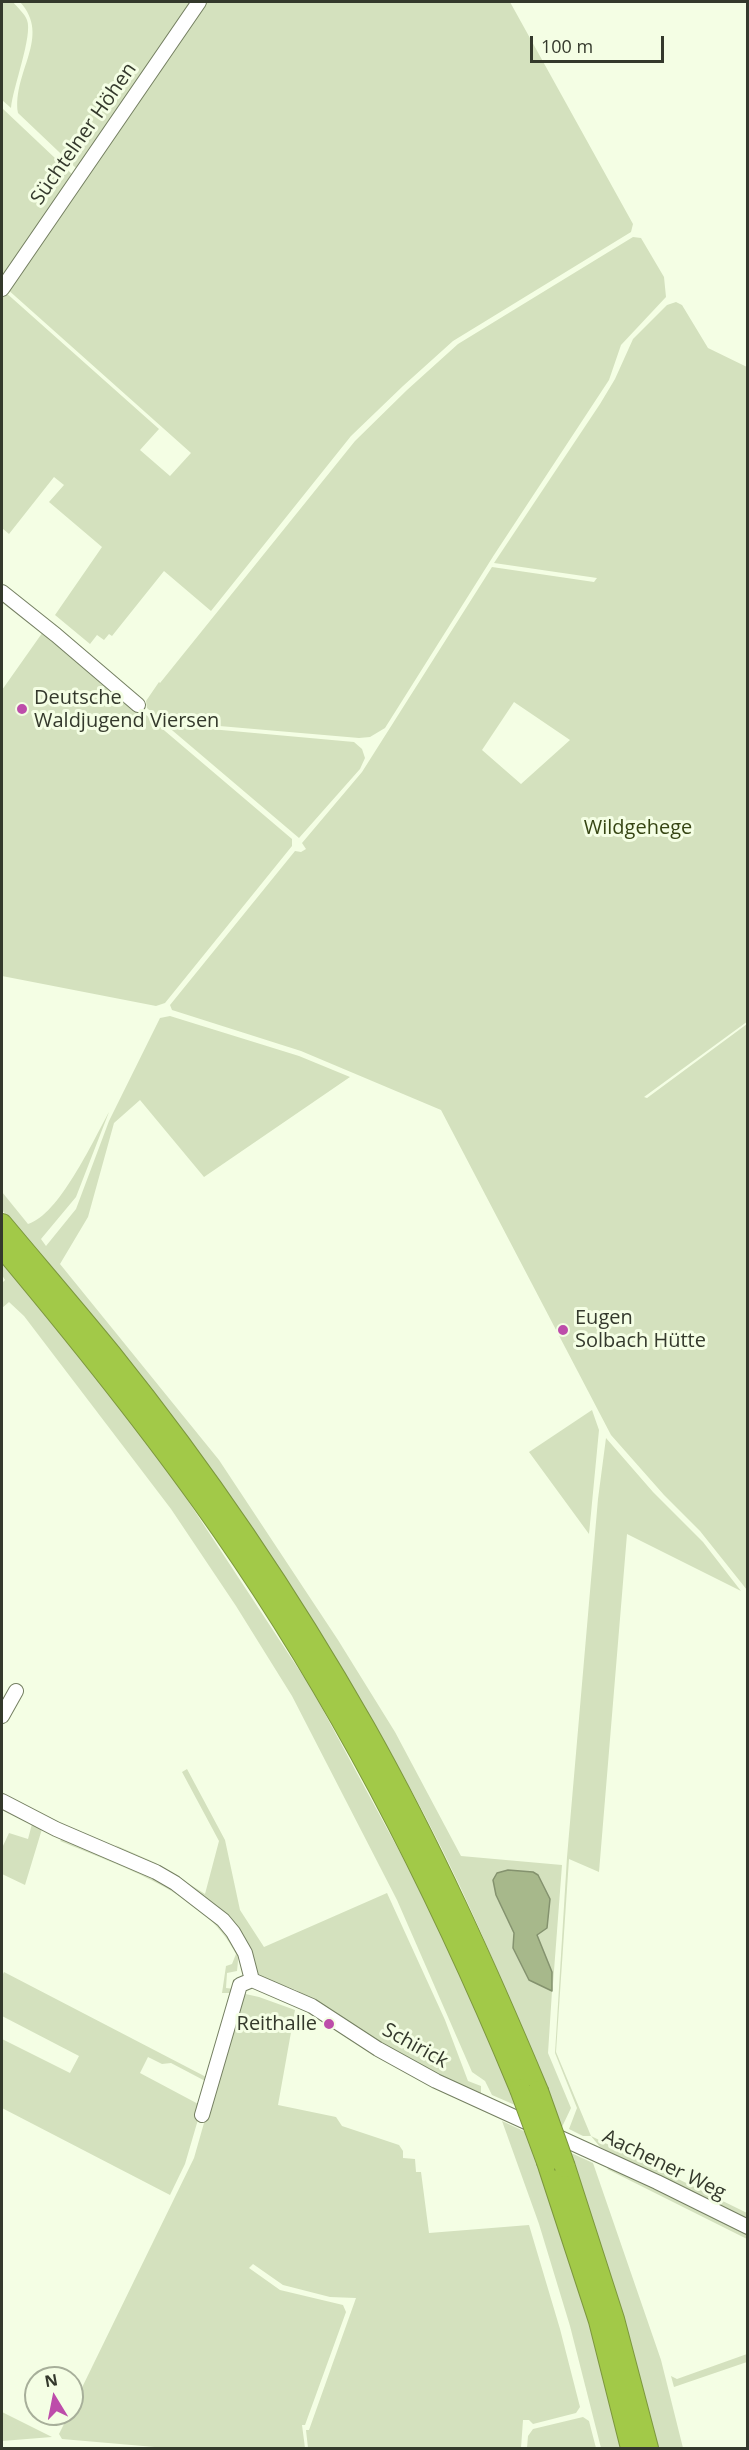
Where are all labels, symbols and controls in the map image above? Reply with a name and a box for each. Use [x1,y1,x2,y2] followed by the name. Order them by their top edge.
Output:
[533,24,666,62] scale bar
[541,34,593,58] text: 100 m
[26,58,142,210] street label: Süchtelner Höhen
[34,686,219,733] place label: Deutsche Waldjugend Viersen
[15,702,29,716] marker: Deutsche Waldjugend Viersen
[584,816,692,840] park label: Wildgehege
[575,1306,706,1353] place label: Eugen Solbach Hütte
[556,1323,570,1337] marker: Eugen Solbach Hütte
[237,2012,317,2036] place label: Reithalle
[322,2017,336,2031] marker: Reithalle
[378,2018,452,2074] street label: Schirick
[598,2125,730,2205] street label: Aachener Weg
[24,2366,84,2426] north arrow
[43,2368,60,2392] text: N

